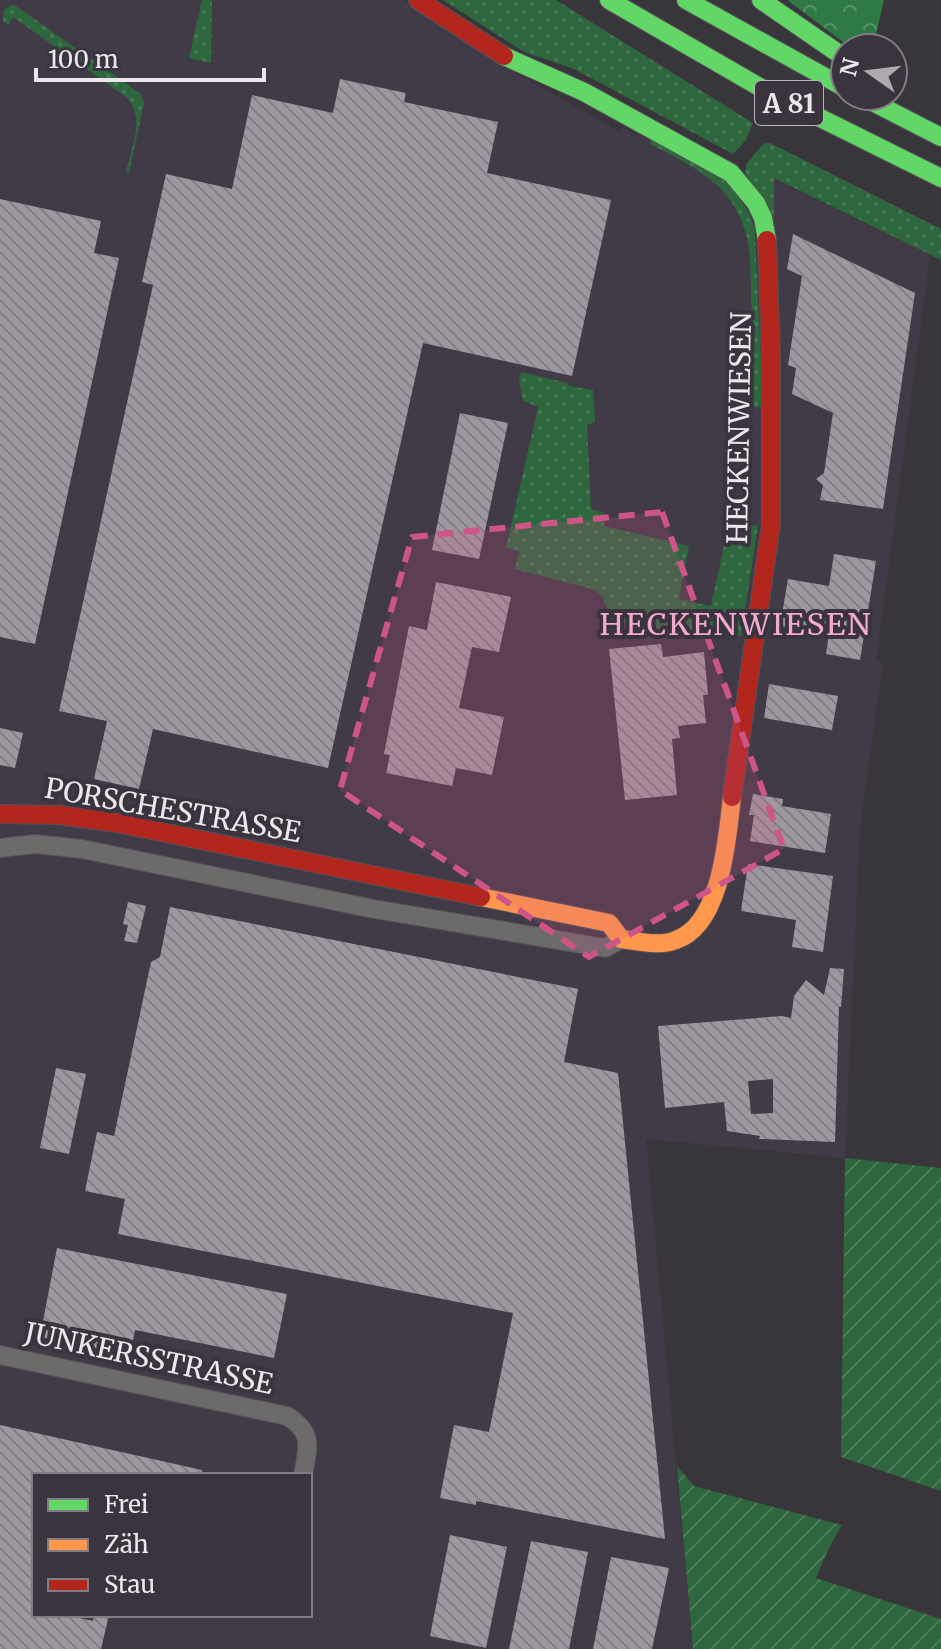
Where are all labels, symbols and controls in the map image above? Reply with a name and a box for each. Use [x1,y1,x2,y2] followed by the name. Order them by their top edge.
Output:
[36,32,264,82] scale bar
[829,32,909,112] north arrow
[48,44,119,75] text: 100 m
[834,55,865,79] text: N
[755,81,823,125] road number: A 81
[719,311,759,544] street label: HECKENWIESEN
[600,605,872,643] district label: HECKENWIESEN
[42,770,304,850] street label: PORSCHESTRASSE
[20,1314,277,1402] street label: JUNKERSSTRASSE
[32,1473,312,1617] legend
[104,1489,149,1520] text: Frei
[104,1529,149,1560] text: Zäh
[104,1569,155,1600] text: Stau

